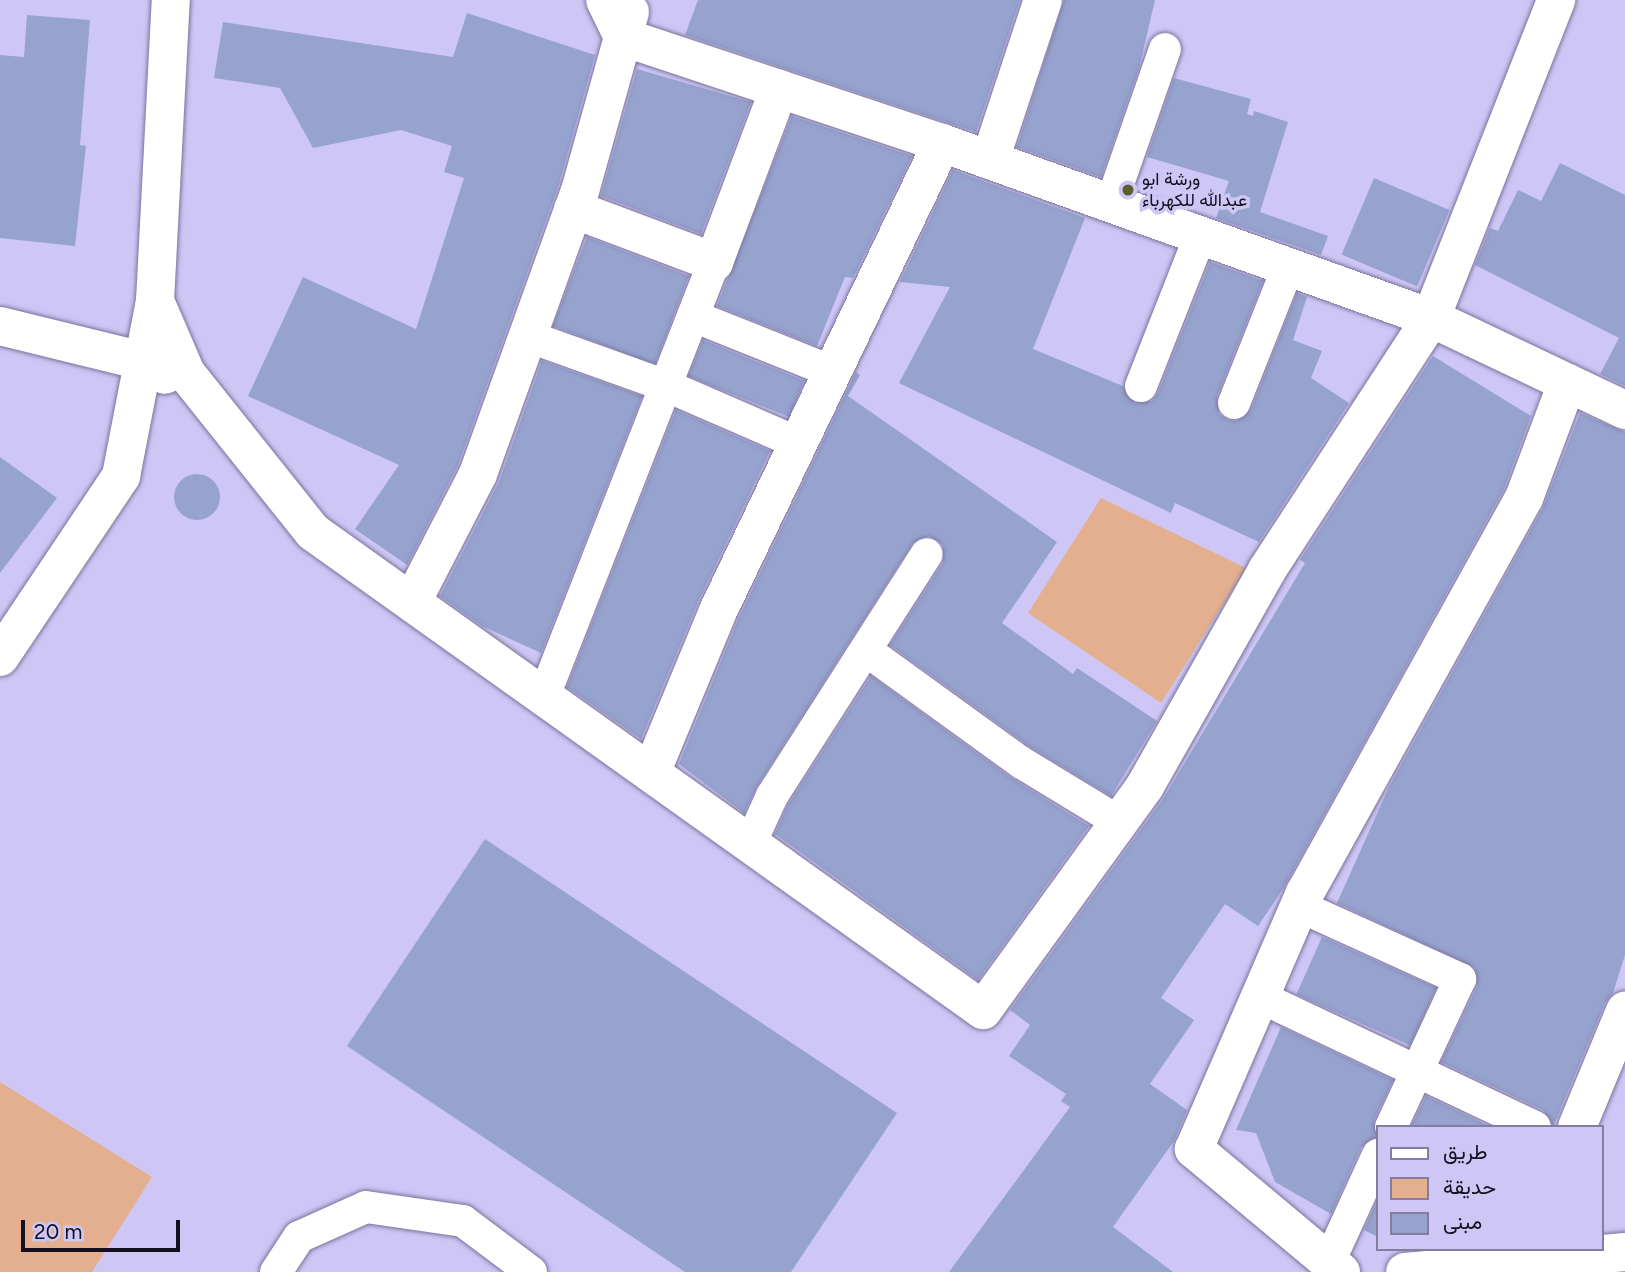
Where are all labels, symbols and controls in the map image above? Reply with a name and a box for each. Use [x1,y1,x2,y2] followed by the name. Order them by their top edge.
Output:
[1142,169,1247,212] place label: ورشة ابو عبدالله للكهرباء
[1120,182,1136,198] marker: ورشة ابو عبدالله للكهرباء
[1376,1125,1604,1251] legend
[1443,1139,1488,1164] text: طريق
[1443,1174,1496,1199] text: حديقة
[24,1206,184,1250] scale bar
[1443,1209,1482,1234] text: مبنى
[34,1219,82,1244] text: 20 m

